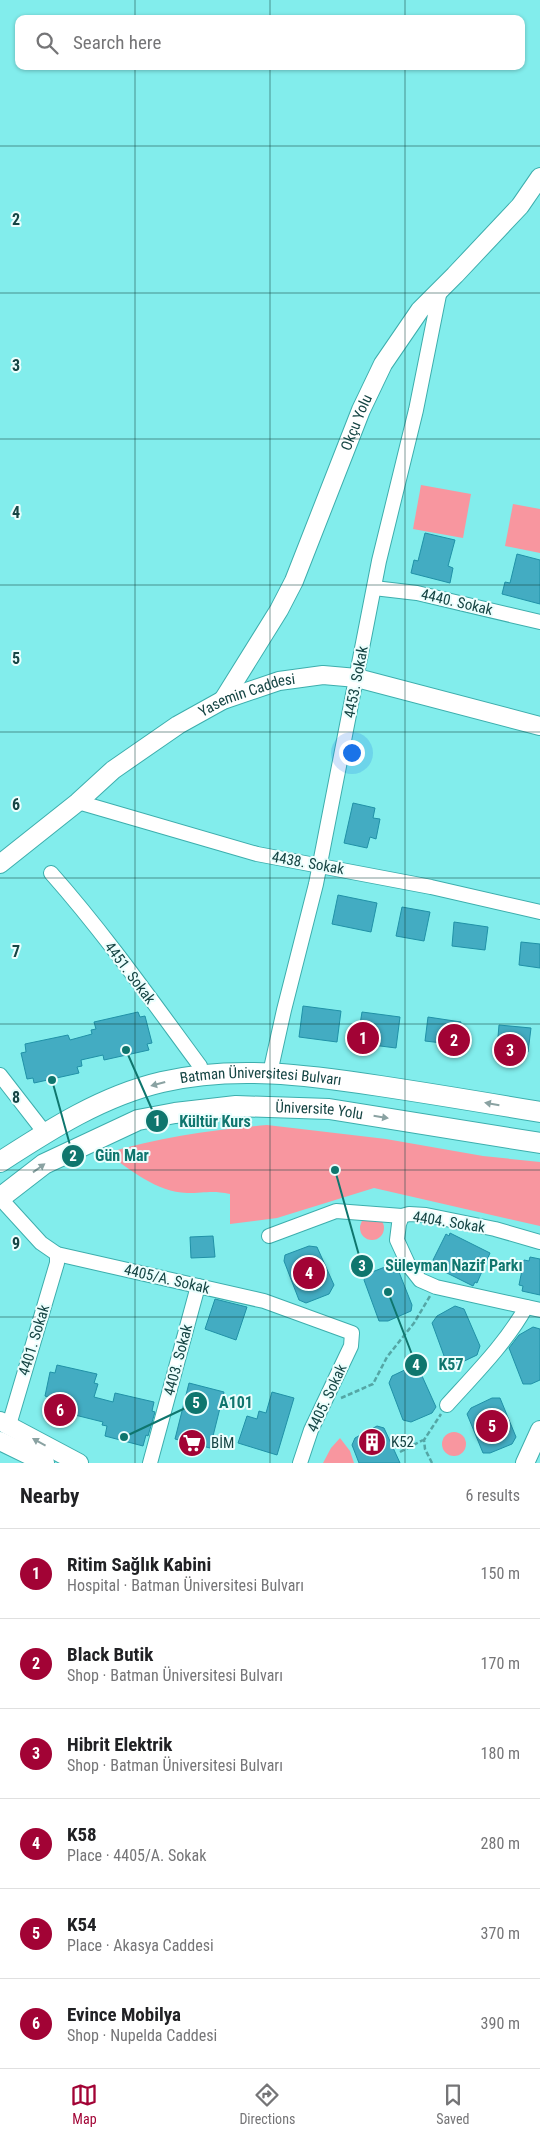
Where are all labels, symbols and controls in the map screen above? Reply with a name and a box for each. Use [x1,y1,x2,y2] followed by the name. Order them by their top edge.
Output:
[15,15,525,70] search box
[33,29,61,57] icon: search
[73,31,161,54] text: Search here
[12,210,20,229] text: 2
[12,356,20,375] text: 3
[337,392,376,453] street label: Okçu Yolu
[12,503,20,522] text: 4
[419,585,495,619] street label: 4440. Sokak
[340,644,372,720] street label: 4453. Sokak
[12,649,20,668] text: 5
[195,670,296,721] street label: Yasemin Caddesi
[339,740,365,766] your location
[12,795,20,814] text: 6
[270,848,346,878] street label: 4438. Sokak
[101,938,159,1008] street label: 4451. Sokak
[12,942,20,961] text: 7
[347,1019,379,1057] pin: 1
[438,1021,470,1059] pin: 2
[494,1031,526,1069] pin: 3
[178,1064,343,1089] street label: Batman Üniversitesi Bulvarı
[150,1080,165,1088] one-way arrow
[12,1088,20,1107] text: 8
[275,1098,364,1123] street label: Üniversite Yolu
[484,1099,500,1107] one-way arrow
[144,1106,260,1137] callout: Kültür Kurs
[153,1112,161,1130] text: 1
[179,1112,251,1131] text: Kültür Kurs
[373,1113,389,1121] one-way arrow
[61,1140,159,1171] callout: Gün Mar
[95,1146,149,1165] text: Gün Mar
[69,1147,77,1165] text: 2
[32,1163,45,1174] one-way arrow
[412,1207,487,1237] street label: 4404. Sokak
[12,1234,20,1253] text: 9
[350,1250,532,1281] callout: Süleyman Nazif Parkı
[293,1254,325,1292] pin: 4
[385,1256,523,1275] text: Süleyman Nazif Parkı
[358,1257,366,1275] text: 3
[122,1260,212,1298] street label: 4405/A. Sokak
[15,1302,53,1378] street label: 4401. Sokak
[160,1322,196,1398] street label: 4403. Sokak
[404,1349,474,1380] callout: K57
[438,1355,464,1374] text: K57
[412,1356,420,1374] text: 4
[303,1361,351,1435] street label: 4405. Sokak
[184,1387,263,1418] callout: A101
[44,1391,76,1429] pin: 6
[219,1393,253,1412] text: A101
[192,1394,200,1412] text: 5
[476,1407,508,1445] pin: 5
[357,1427,387,1457] building icon: K52
[177,1428,207,1458] supermarket icon: BİM
[391,1433,414,1451] place label: K52
[211,1434,234,1452] place label: BİM
[32,1438,46,1447] one-way arrow
[20,1484,79,1508] text: Nearby
[465,1486,520,1505] text: 6 results
[67,1553,211,1576] text: Ritim Sağlık Kabini
[32,1564,40,1583] text: 1
[481,1564,520,1583] text: 150 m
[67,1576,304,1595] text: Hospital · Batman Üniversitesi Bulvarı
[67,1643,153,1666] text: Black Butik
[32,1654,40,1673] text: 2
[481,1654,520,1673] text: 170 m
[67,1666,283,1685] text: Shop · Batman Üniversitesi Bulvarı
[67,1733,172,1756] text: Hibrit Elektrik
[32,1744,40,1763] text: 3
[481,1744,520,1763] text: 180 m
[67,1756,283,1775] text: Shop · Batman Üniversitesi Bulvarı
[67,1823,97,1846] text: K58
[32,1834,40,1853] text: 4
[481,1834,520,1853] text: 280 m
[67,1846,206,1865] text: Place · 4405/A. Sokak
[67,1913,97,1936] text: K54
[32,1924,40,1943] text: 5
[481,1924,520,1943] text: 370 m
[67,1936,214,1955] text: Place · Akasya Caddesi
[67,2003,181,2026] text: Evince Mobilya
[32,2014,40,2033] text: 6
[481,2014,520,2033] text: 390 m
[67,2026,217,2045] text: Shop · Nupelda Caddesi
[70,2081,98,2127] tab: Map
[239,2081,295,2127] tab: Directions
[436,2081,470,2127] tab: Saved

